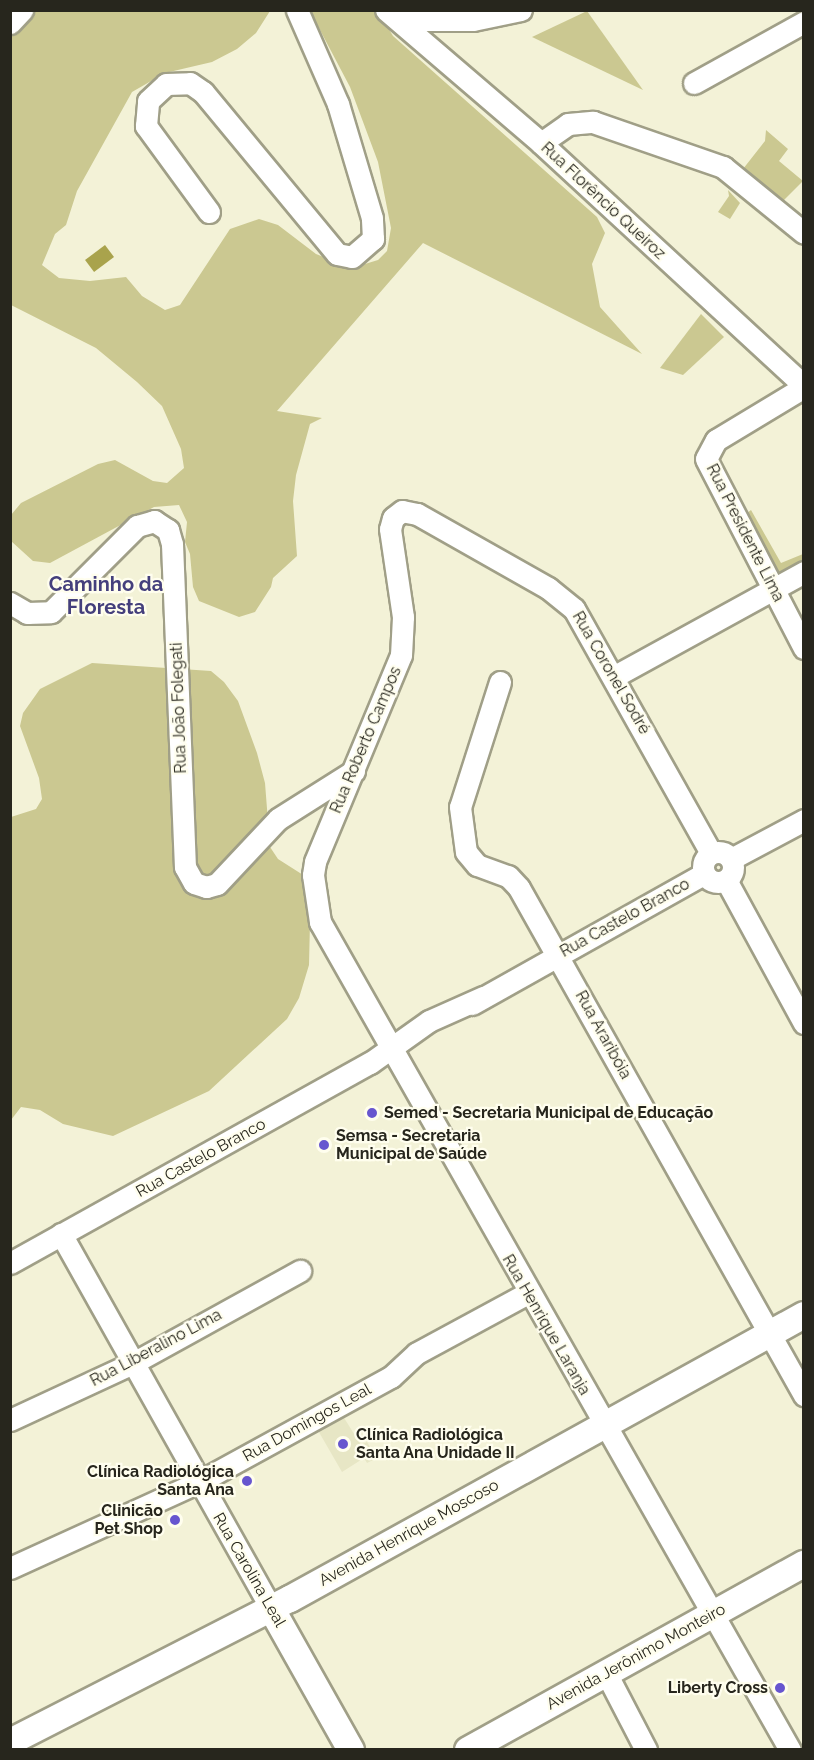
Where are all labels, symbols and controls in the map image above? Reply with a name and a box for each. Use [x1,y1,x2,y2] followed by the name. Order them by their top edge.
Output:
[537,138,669,264] street label: Rua Florêncio Queiroz
[702,461,788,605] street label: Rua Presidente Lima
[49,573,163,620] district label: Caminho da Floresta
[568,608,654,738] street label: Rua Coronel Sodré
[167,642,191,774] street label: Rua João Folegati
[326,664,406,816] street label: Rua Roberto Campos
[557,874,693,962] street label: Rua Castelo Branco
[571,987,635,1083] street label: Rua Araribóia
[384,1103,714,1123] place label: Semed - Secretaria Municipal de Educação
[365,1106,379,1120] marker: Semed - Secretaria Municipal de Educação
[133,1114,269,1202] street label: Rua Castelo Branco
[336,1126,487,1164] place label: Semsa - Secretaria Municipal de Saúde
[317,1138,331,1152] marker: Semsa - Secretaria Municipal de Saúde
[498,1251,594,1399] street label: Rua Henrique Laranja
[87,1305,225,1391] street label: Rua Liberalino Lima
[239,1380,375,1466] street label: Rua Domingos Leal
[356,1425,515,1463] place label: Clínica Radiológica Santa Ana Unidade II
[334,1435,352,1453] marker: Clínica Radiológica Santa Ana Unidade II
[87,1462,234,1500] place label: Clínica Radiológica Santa Ana
[238,1472,256,1490] marker: Clínica Radiológica Santa Ana
[316,1476,502,1590] street label: Avenida Henrique Moscoso
[94,1501,163,1539] place label: Clinicão Pet Shop
[208,1509,290,1631] street label: Rua Carolina Leal
[168,1513,182,1527] marker: Clinicão Pet Shop
[543,1600,729,1714] street label: Avenida Jerônimo Monteiro
[667,1678,768,1698] place label: Liberty Cross
[773,1681,787,1695] marker: Liberty Cross

